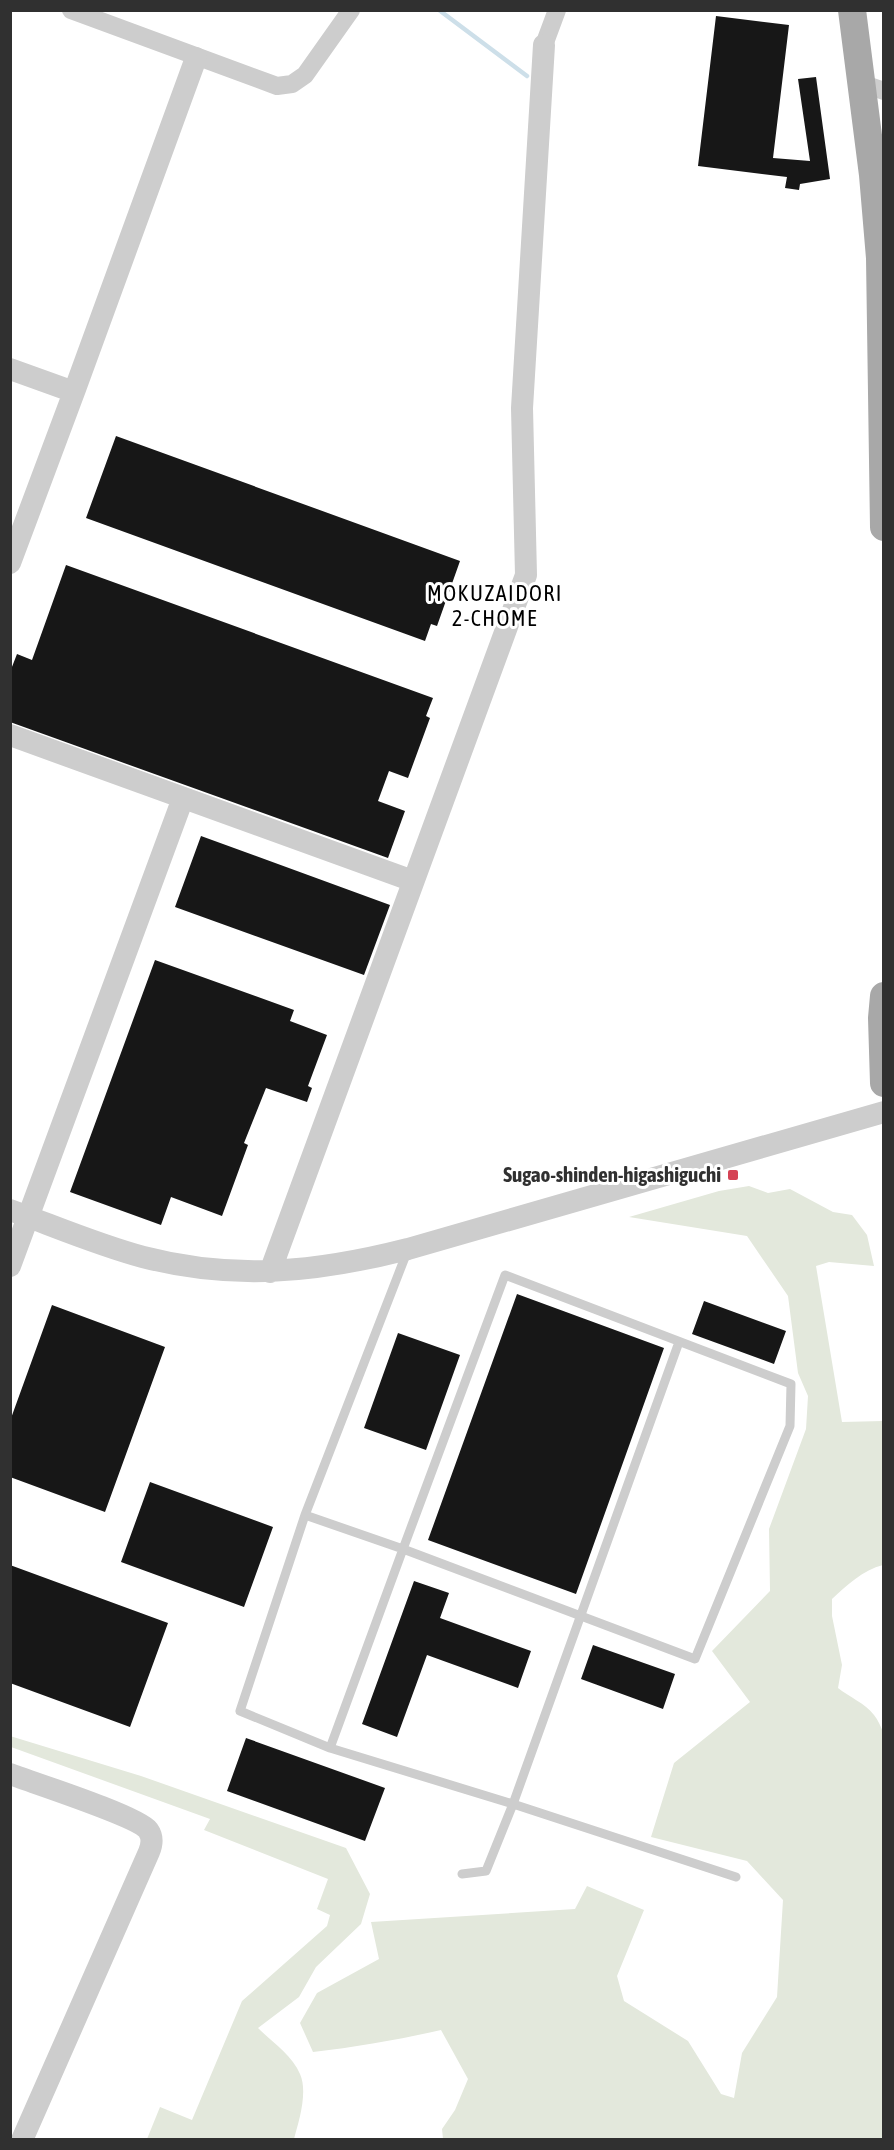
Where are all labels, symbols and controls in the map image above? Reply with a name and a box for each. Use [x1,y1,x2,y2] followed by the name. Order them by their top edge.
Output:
[427,580,563,631] district label: MOKUZAIDORI 2-CHOME
[503,1162,721,1186] place label: Sugao-shinden-higashiguchi
[726,1168,740,1182] marker: Sugao-shinden-higashiguchi

